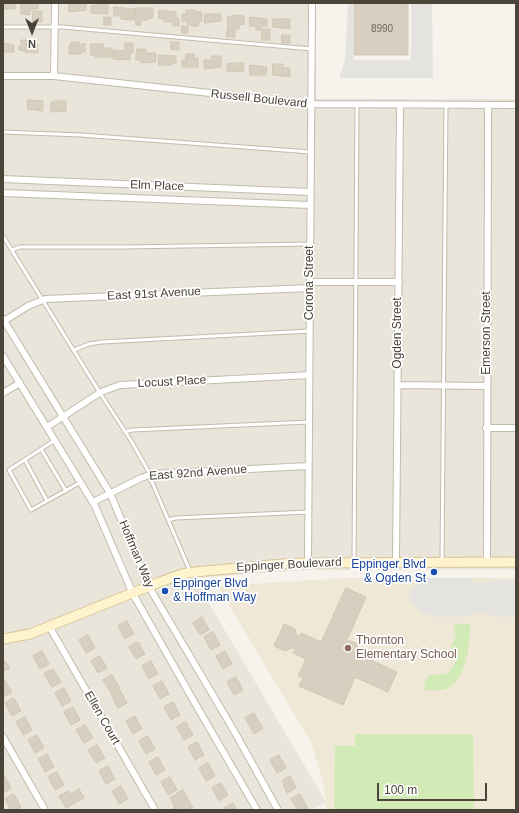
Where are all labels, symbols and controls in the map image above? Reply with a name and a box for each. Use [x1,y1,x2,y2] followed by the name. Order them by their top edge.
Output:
[12,12,52,52] north arrow
[371,23,393,35] house number: 8990
[28,38,36,50] text: N
[210,87,308,111] street label: Russell Boulevard
[130,178,184,194] street label: Elm Place
[303,246,317,320] street label: Corona Street
[107,284,201,304] street label: East 91st Avenue
[480,291,494,375] street label: Emerson Street
[391,297,405,369] street label: Ogden Street
[137,373,207,391] street label: Locust Place
[149,462,247,484] street label: East 92nd Avenue
[115,518,157,590] street label: Hoffman Way
[236,555,342,575] street label: Eppinger Boulevard
[351,558,426,586] place label: Eppinger Blvd & Ogden St
[429,567,439,577] marker: Eppinger Blvd & Ogden St
[173,577,256,605] place label: Eppinger Blvd & Hoffman Way
[160,586,170,596] marker: Eppinger Blvd & Hoffman Way
[356,634,457,662] place label: Thornton Elementary School
[343,643,353,653] marker: Thornton Elementary School
[81,689,123,747] street label: Ellen Court
[379,775,489,801] scale bar
[384,783,417,797] text: 100 m

